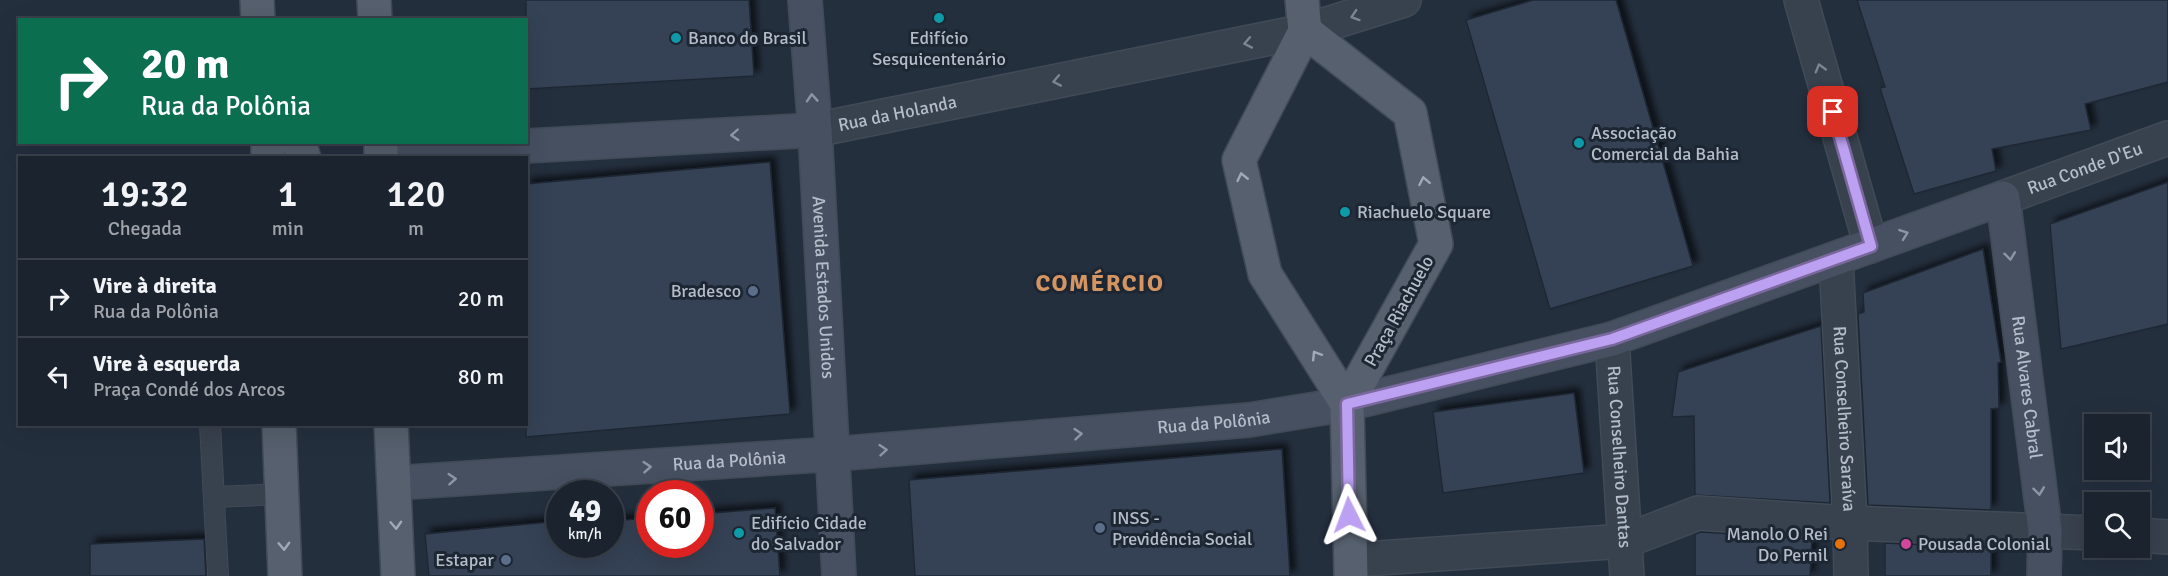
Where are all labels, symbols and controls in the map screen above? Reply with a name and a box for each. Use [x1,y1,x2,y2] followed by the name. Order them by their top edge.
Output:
[1350,8,1361,21] one-way arrow
[932,11,946,25] marker: Edifício Sesquicentenário
[688,27,807,49] place label: Banco do Brasil
[872,27,1006,70] place label: Edifício Sesquicentenário
[669,31,683,45] marker: Banco do Brasil
[1243,36,1253,49] one-way arrow
[141,39,230,90] text: 20 m
[42,42,120,120] icon: right
[1815,64,1828,74] one-way arrow
[1052,74,1062,87] one-way arrow
[1807,86,1858,137] pin
[141,90,311,123] text: Rua da Polônia
[836,91,959,136] street label: Rua da Holanda
[806,94,819,103] one-way arrow
[1816,95,1849,128] icon: arrive
[1591,122,1739,165] place label: Associação Comercial da Bahia
[731,129,740,142] one-way arrow
[1572,136,1586,150] marker: Associação Comercial da Bahia
[2024,137,2145,199] street label: Rua Conde D'Eu
[101,172,189,217] text: 19:32
[278,172,298,217] text: 1
[387,172,445,217] text: 120
[1237,173,1250,183] one-way arrow
[1418,177,1431,187] one-way arrow
[808,195,839,379] street label: Avenida Estados Unidos
[1357,201,1491,223] place label: Riachuelo Square
[1338,205,1352,219] marker: Riachuelo Square
[108,216,182,241] text: Chegada
[272,216,304,241] text: min
[408,216,424,241] text: m
[1898,228,1909,241] one-way arrow
[1359,252,1439,370] street label: Praça Riachuelo
[2003,252,2015,261] one-way arrow
[1036,268,1164,298] district label: COMÉRCIO
[93,272,217,299] text: Vire à direita
[671,280,741,302] place label: Bradesco
[42,282,75,315] icon: right
[746,284,760,298] marker: Bradesco
[458,285,504,312] text: 20 m
[93,299,219,324] text: Rua da Polônia
[2007,314,2047,460] street label: Rua Alvares Cabral
[1829,325,1860,512] street label: Rua Conselheiro Saraíva
[93,350,240,377] text: Vire à esquerda
[1312,351,1323,362] one-way arrow
[42,360,75,393] icon: left
[458,363,504,390] text: 80 m
[1603,365,1636,549] street label: Rua Conselheiro Dantas
[93,377,285,402] text: Praça Condé dos Arcos
[1156,406,1272,438] street label: Rua da Polônia
[2084,414,2150,558] map controls
[2084,414,2150,480] button: sound
[1073,428,1082,441] one-way arrow
[879,444,888,457] one-way arrow
[672,446,787,476] street label: Rua da Polônia
[643,460,652,473] one-way arrow
[448,473,457,486] one-way arrow
[636,480,714,558] speed limit sign: 60
[1317,483,1381,547] position arrow
[2033,487,2045,496] one-way arrow
[2084,492,2150,558] button: search
[569,493,601,530] text: 49
[1112,507,1252,550] place label: INSS - Previdência Social
[751,512,867,555] place label: Edifício Cidade do Salvador
[389,520,402,529] one-way arrow
[1093,521,1107,535] marker: INSS - Previdência Social
[1726,523,1828,566] place label: Manolo O Rei Do Pernil
[568,525,602,543] text: km/h
[732,526,746,540] marker: Edifício Cidade do Salvador
[1918,533,2050,555] place label: Pousada Colonial
[1833,537,1847,551] marker: Manolo O Rei Do Pernil
[1899,537,1913,551] marker: Pousada Colonial
[277,541,290,550] one-way arrow
[435,549,494,571] place label: Estapar
[499,553,513,567] marker: Estapar

